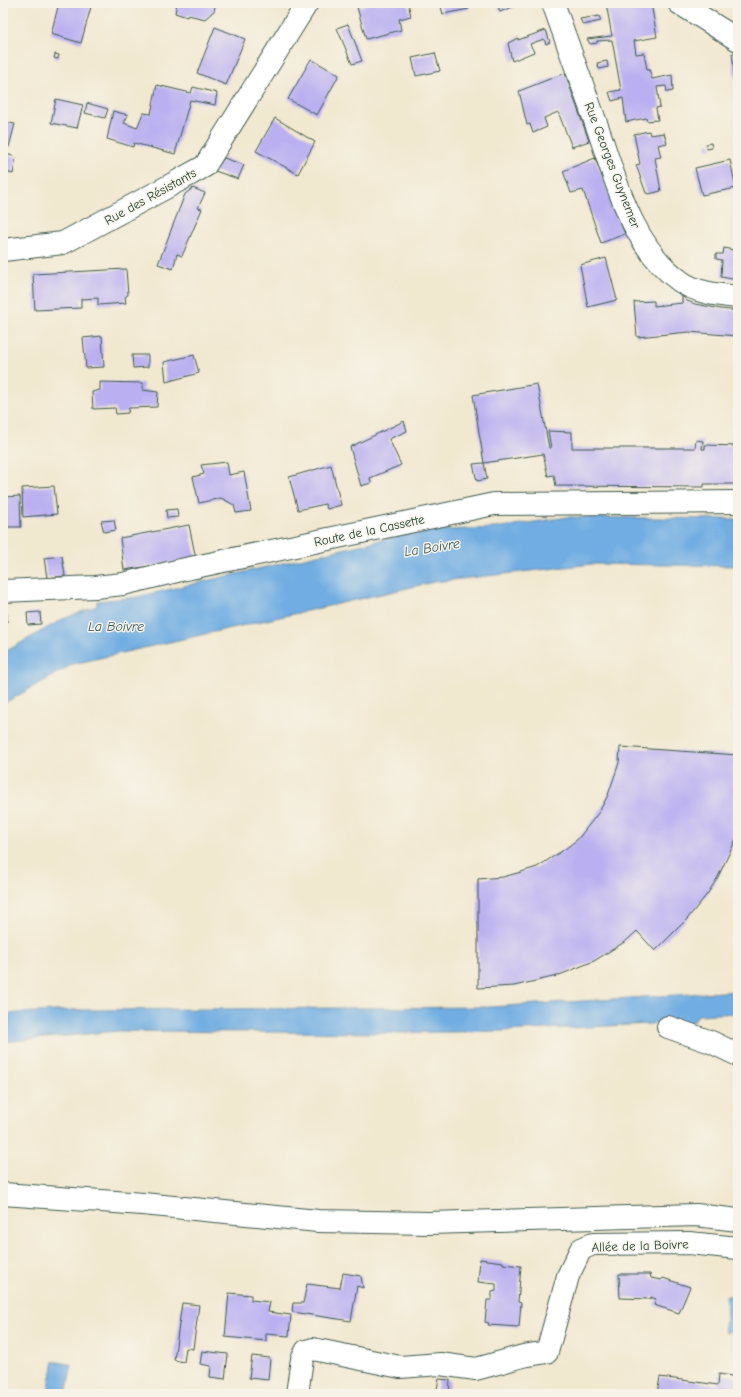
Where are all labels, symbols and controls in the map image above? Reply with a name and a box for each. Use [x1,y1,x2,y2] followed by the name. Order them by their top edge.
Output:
[582,100,644,231] street label: Rue Georges Guynemer
[102,165,199,228] street label: Rue des Résistants
[313,511,426,550] street label: Route de la Cassette
[403,535,461,560] water label: La Boivre
[88,618,144,635] water label: La Boivre
[591,1236,689,1255] street label: Allée de la Boivre

